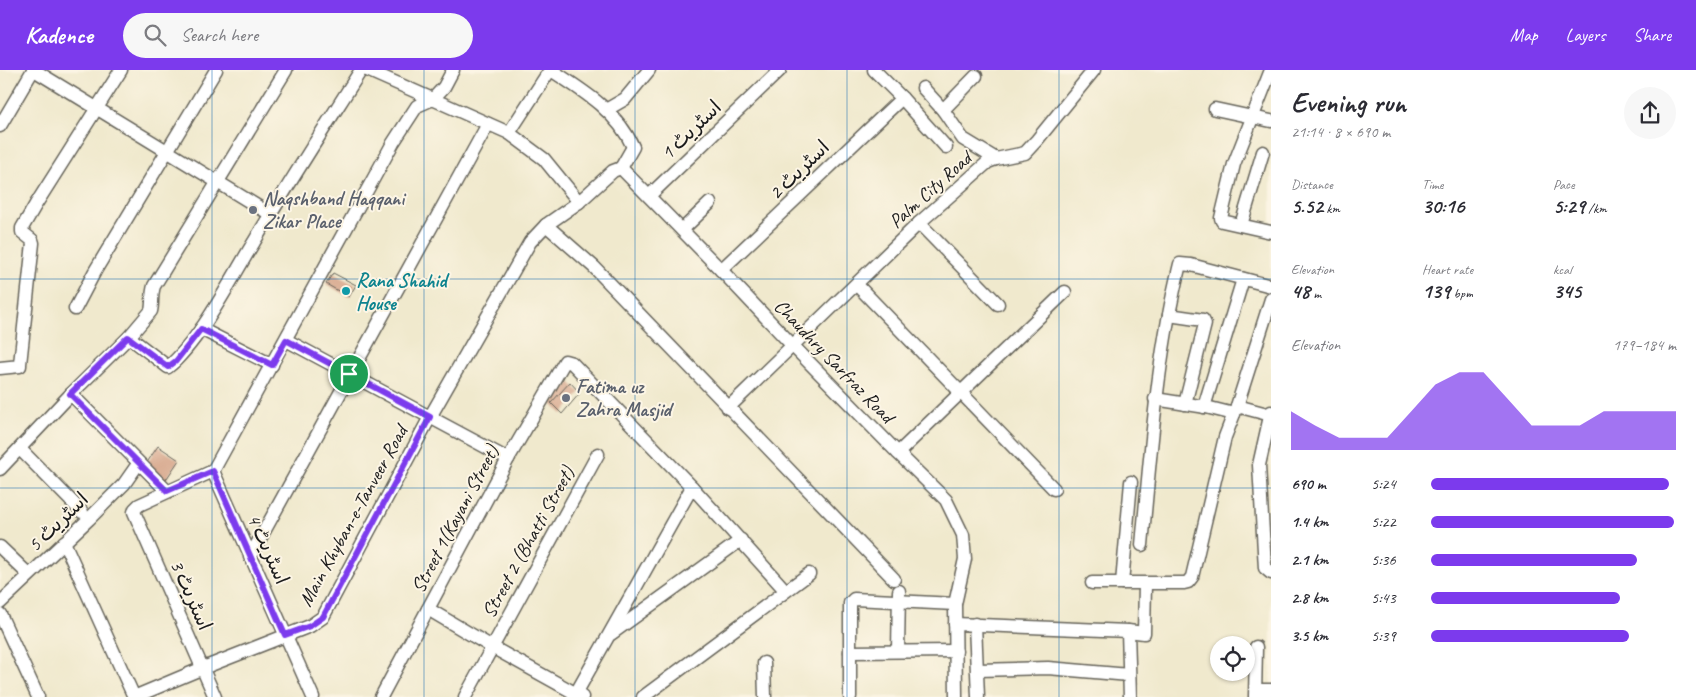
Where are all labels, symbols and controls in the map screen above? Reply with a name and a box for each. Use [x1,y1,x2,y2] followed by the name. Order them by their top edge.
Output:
[123,13,473,58] search box
[25,20,93,50] text: Kadence
[141,21,169,49] icon: search
[181,23,258,47] text: Search here
[1510,24,1538,46] text: Map
[1566,24,1605,46] text: Layers
[1633,24,1671,46] text: Share
[1291,85,1406,120] text: Evening run
[1624,87,1676,139] button: share
[655,95,727,165] street label: اسٹریٹ 1
[1291,122,1390,142] text: 21:14 · 8 × 690 m
[763,135,835,205] street label: اسٹریٹ 2
[883,144,979,234] street label: Palm City Road
[1291,176,1333,193] text: Distance
[1422,176,1443,193] text: Time
[1553,176,1575,193] text: Pace
[263,186,407,234] place label: Naqshband Haqqani Zikar Place
[1291,193,1323,219] text: 5.52
[1422,193,1464,219] text: 30:16
[1553,193,1585,219] text: 5:29
[1323,200,1340,217] text: km
[1585,200,1607,217] text: /km
[247,204,259,216] marker: Naqshband Haqqani Zikar Place
[1291,261,1334,278] text: Elevation
[1422,261,1473,278] text: Heart rate
[1553,261,1572,278] text: kcal
[356,268,451,316] place label: Rana Shahid House
[1291,278,1310,304] text: 48
[1422,278,1450,304] text: 139
[1553,278,1581,304] text: 345
[340,285,352,297] marker: Rana Shahid House
[1310,285,1321,302] text: m
[1450,285,1473,302] text: bpm
[769,294,902,430] street label: Chaudhry Sarfraz Road
[1291,335,1340,355] text: Elevation
[1613,335,1676,355] text: 179–184 m
[328,353,370,395] pin
[335,360,363,388] icon: arrive
[576,374,675,422] place label: Fatima uz Zahra Masjid
[560,392,572,404] marker: Fatima uz Zahra Masjid
[293,419,415,611] street label: Main Khyban-e-Tanveer Road
[406,440,505,597] street label: Street 1(Kayani Street)
[476,461,581,622] street label: Street 2 (Bhatti Street)
[1291,474,1326,494] text: 690 m
[1371,474,1396,494] text: 5:24
[22,487,94,557] street label: اسٹریٹ 5
[241,510,295,588] street label: اسٹریٹ 4
[1291,512,1328,532] text: 1.4 km
[1371,512,1396,532] text: 5:22
[1291,550,1328,570] text: 2.1 km
[1371,550,1396,570] text: 5:36
[164,556,218,634] street label: اسٹریٹ 3
[1291,588,1328,608] text: 2.8 km
[1371,588,1396,608] text: 5:43
[1291,626,1328,646] text: 3.5 km
[1371,626,1396,646] text: 5:39
[1210,636,1255,681] map controls
[1210,636,1255,681] button: locate

